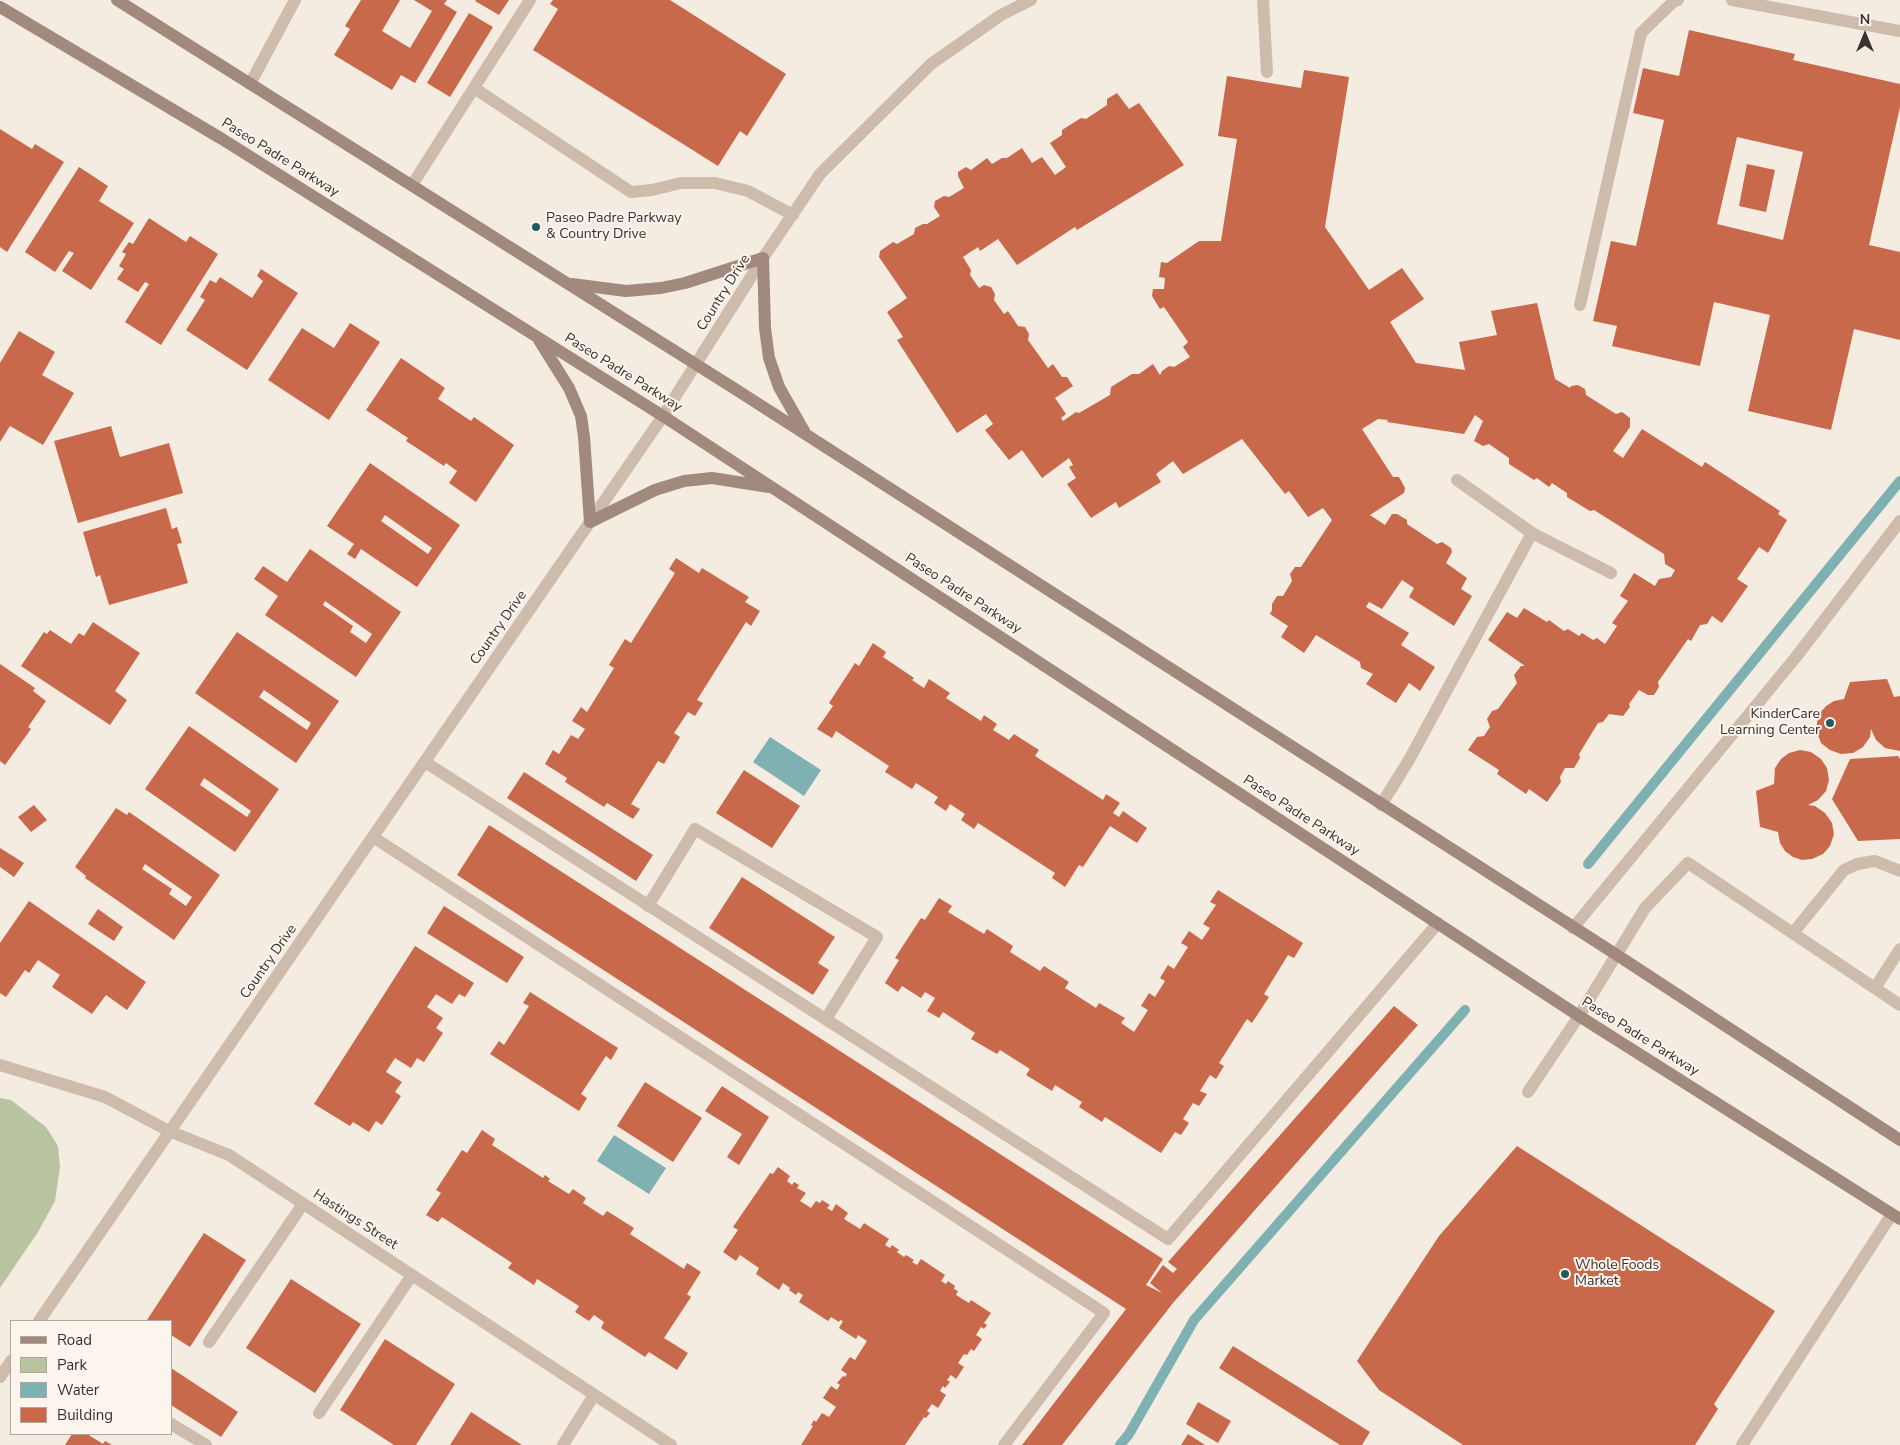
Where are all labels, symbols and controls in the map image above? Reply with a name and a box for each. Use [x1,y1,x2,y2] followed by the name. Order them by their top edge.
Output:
[1840,10,1890,60] north arrow
[1860,10,1870,29] text: N
[218,115,342,201] street label: Paseo Padre Parkway
[546,211,681,243] place label: Paseo Padre Parkway & Country Drive
[530,221,542,233] marker: Paseo Padre Parkway & Country Drive
[694,252,754,334] street label: Country Drive
[561,330,685,416] street label: Paseo Padre Parkway
[902,550,1024,638] street label: Paseo Padre Parkway
[467,588,531,668] street label: Country Drive
[1720,707,1820,740] place label: KinderCare Learning Center
[1824,717,1836,729] marker: KinderCare Learning Center
[1240,772,1362,860] street label: Paseo Padre Parkway
[237,922,301,1002] street label: Country Drive
[1578,994,1702,1080] street label: Paseo Padre Parkway
[310,1186,400,1254] street label: Hastings Street
[1575,1258,1659,1290] place label: Whole Foods Market
[1559,1268,1571,1280] marker: Whole Foods Market
[10,1320,172,1435] legend
[57,1330,92,1350] text: Road
[57,1355,87,1375] text: Park
[57,1380,99,1400] text: Water
[57,1405,113,1425] text: Building

